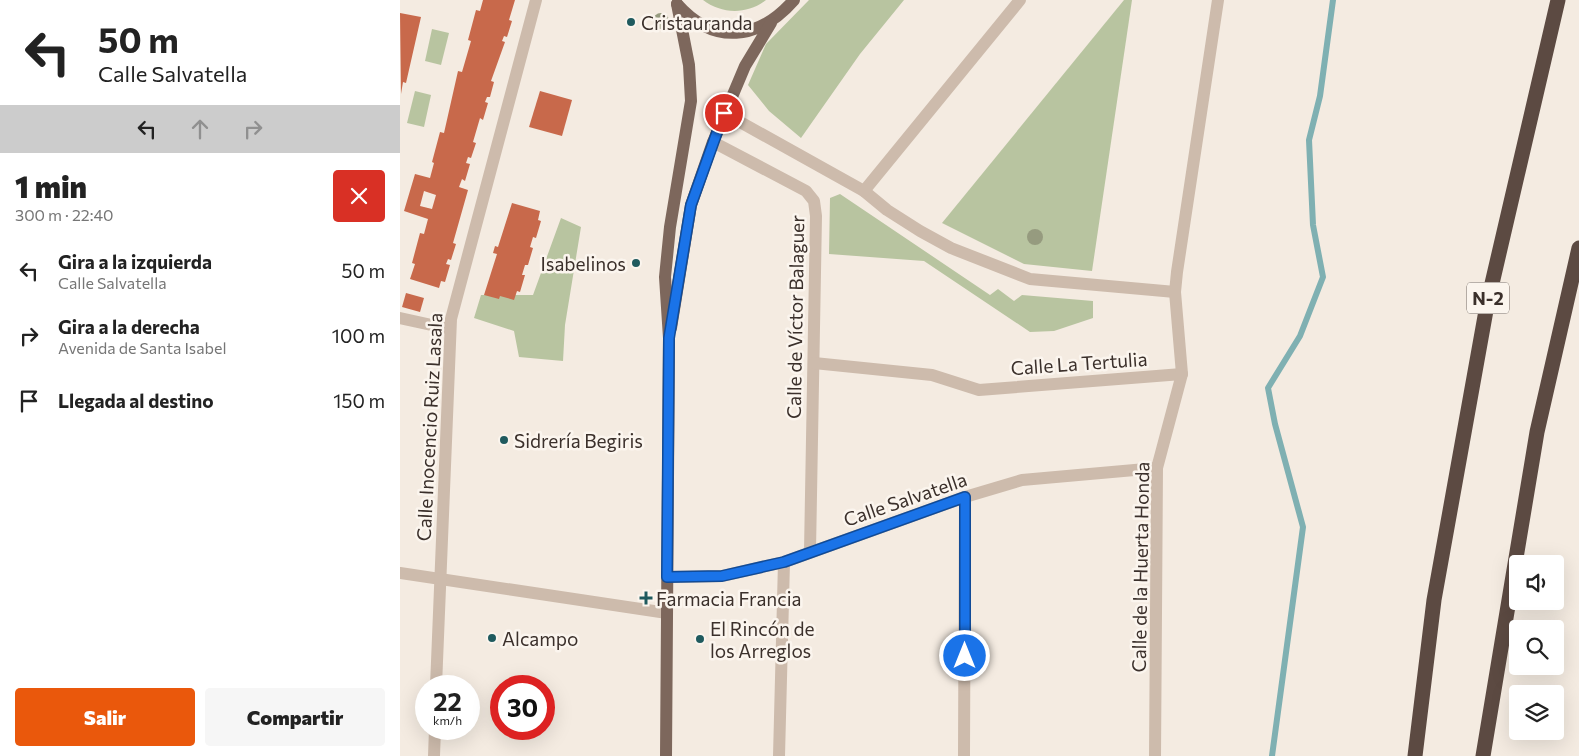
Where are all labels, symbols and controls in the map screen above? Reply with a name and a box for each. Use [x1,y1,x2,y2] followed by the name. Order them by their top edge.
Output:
[641,11,753,34] place label: Cristauranda
[625,16,637,28] marker: Cristauranda
[98,17,179,60] text: 50 m
[15,20,80,85] icon: left
[98,60,247,87] text: Calle Salvatella
[703,92,745,134] pin
[710,99,738,127] icon: arrive
[133,115,161,143] icon: left
[186,115,214,143] icon: ahead
[239,115,267,143] icon: right
[15,167,87,204] text: 1 min
[333,170,385,222] button: close
[15,205,114,224] text: 300 m · 22:40
[782,215,808,419] street label: Calle de Víctor Balaguer
[58,250,212,273] text: Gira a la izquierda
[540,252,626,275] place label: Isabelinos
[15,257,43,285] icon: left
[630,257,642,269] marker: Isabelinos
[341,259,385,282] text: 50 m
[58,273,167,292] text: Calle Salvatella
[1467,282,1509,314] road number: N-2
[412,312,446,542] street label: Calle Inocencio Ruiz Lasala
[58,315,200,338] text: Gira a la derecha
[15,322,43,350] icon: right
[332,324,385,347] text: 100 m
[58,338,227,357] text: Avenida de Santa Isabel
[1010,347,1148,379] street label: Calle La Tertulia
[15,387,43,415] icon: arrive
[58,389,214,412] text: Llegada al destino
[333,389,385,412] text: 150 m
[514,429,643,452] place label: Sidrería Begiris
[498,434,510,446] marker: Sidrería Begiris
[1127,462,1153,672] street label: Calle de la Huerta Honda
[840,467,970,531] street label: Calle Salvatella
[1509,555,1564,740] map controls
[1509,555,1564,610] button: sound
[656,587,801,610] place label: Farmacia Francia
[640,592,652,604] marker: Farmacia Francia
[710,617,815,662] place label: El Rincón de los Arreglos
[1509,620,1564,675] button: search
[502,627,578,650] place label: Alcampo
[938,629,990,681] position arrow
[486,632,498,644] marker: Alcampo
[694,633,706,645] marker: El Rincón de los Arreglos
[490,675,555,740] speed limit sign: 30
[1509,685,1564,740] button: layers
[433,686,462,716] text: 22
[15,688,195,746] button: Salir
[205,688,385,746] button: Compartir
[433,713,462,727] text: km/h

